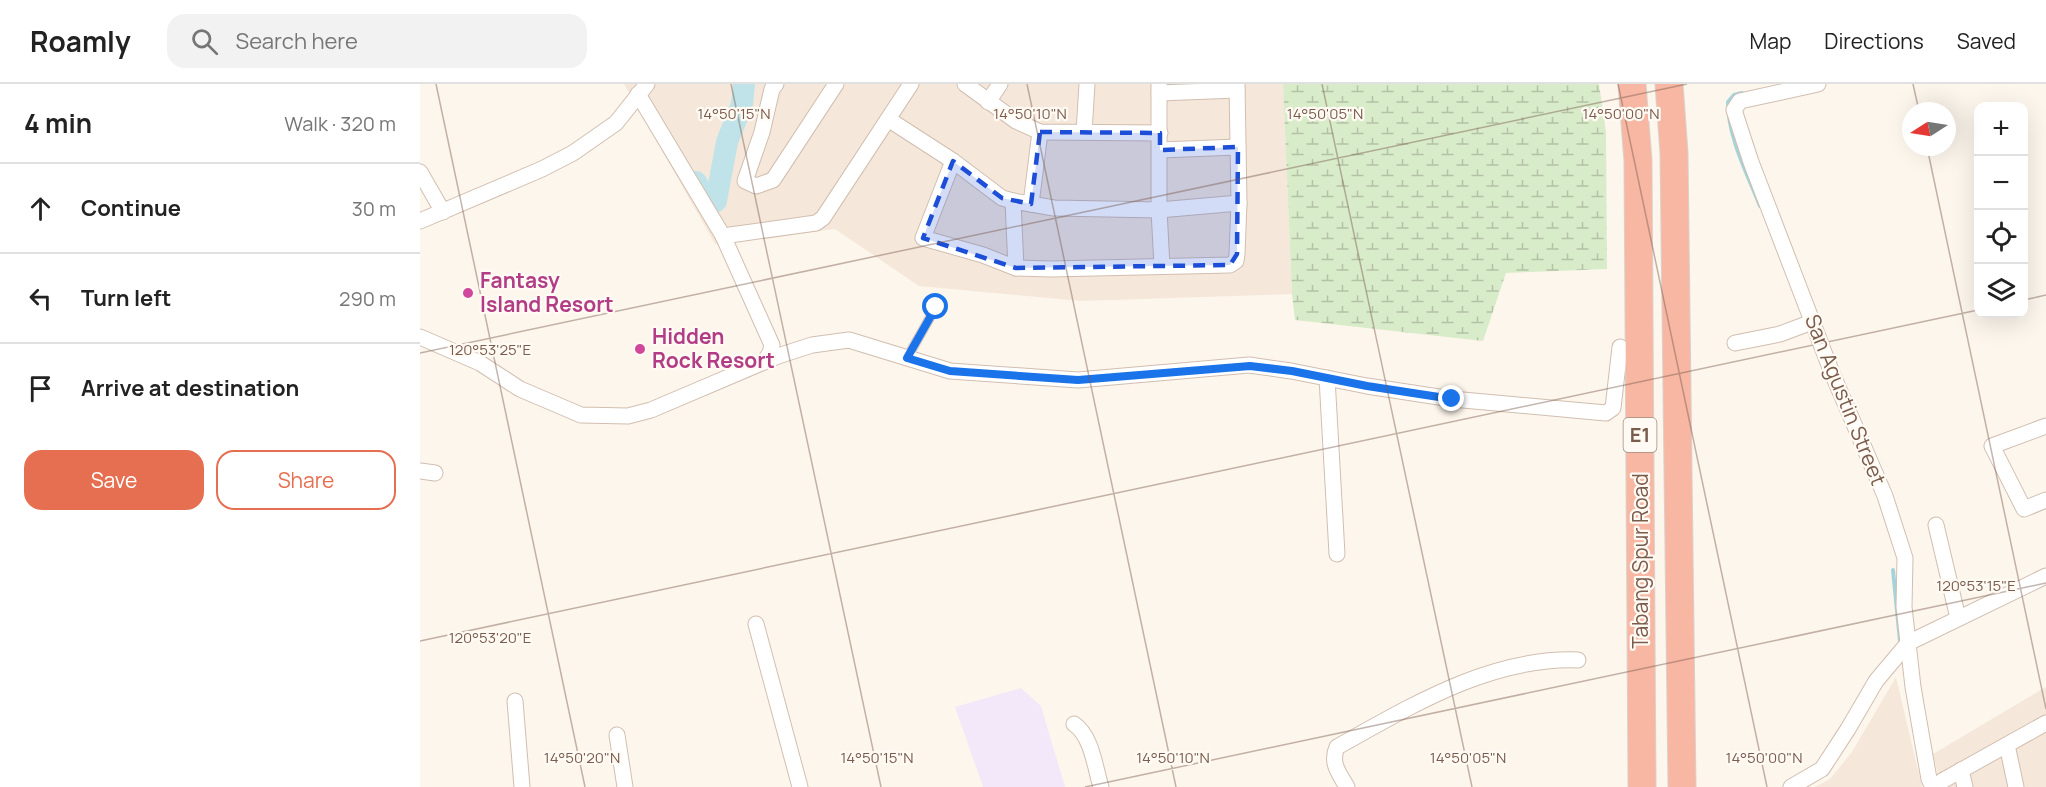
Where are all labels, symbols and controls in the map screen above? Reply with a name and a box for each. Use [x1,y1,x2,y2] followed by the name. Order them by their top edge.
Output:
[167,14,587,68] search box
[30,22,131,60] text: Roamly
[188,25,221,58] icon: search
[236,26,358,56] text: Search here
[1750,27,1791,55] text: Map
[1824,27,1924,55] text: Directions
[1957,27,2016,55] text: Saved
[1902,102,1956,156] north arrow
[1974,102,2028,318] map controls
[1974,102,2028,156] button: +
[697,103,771,124] text: 14°50'15"N
[993,103,1067,124] text: 14°50'10"N
[1287,103,1363,124] text: 14°50'05"N
[1583,103,1659,124] text: 14°50'00"N
[24,105,92,141] text: 4 min
[284,110,396,137] text: Walk · 320 m
[1974,156,2028,210] button: −
[24,192,57,225] icon: ahead
[81,193,181,223] text: Continue
[352,195,396,222] text: 30 m
[1974,210,2028,264] button: locate
[1974,264,2028,318] button: layers
[480,266,614,318] place label: Fantasy Island Resort
[24,282,57,315] icon: left
[81,283,171,313] text: Turn left
[339,285,396,312] text: 290 m
[461,286,475,300] marker: Fantasy Island Resort
[922,293,948,319] route start
[1799,310,1893,489] street label: San Agustin Street
[652,322,775,374] place label: Hidden Rock Resort
[449,339,531,360] text: 120°53'25"E
[633,342,647,356] marker: Hidden Rock Resort
[24,372,57,405] icon: arrive
[81,373,299,403] text: Arrive at destination
[1438,385,1464,411] route end
[1624,418,1656,452] road number: E1
[24,450,204,510] button: Save
[216,450,396,510] button: Share
[1626,473,1654,649] street label: Tabang Spur Road
[1936,575,2016,596] text: 120°53'15"E
[449,627,531,648] text: 120°53'20"E
[544,747,620,768] text: 14°50'20"N
[840,747,914,768] text: 14°50'15"N
[1136,747,1210,768] text: 14°50'10"N
[1430,747,1506,768] text: 14°50'05"N
[1726,747,1802,768] text: 14°50'00"N

